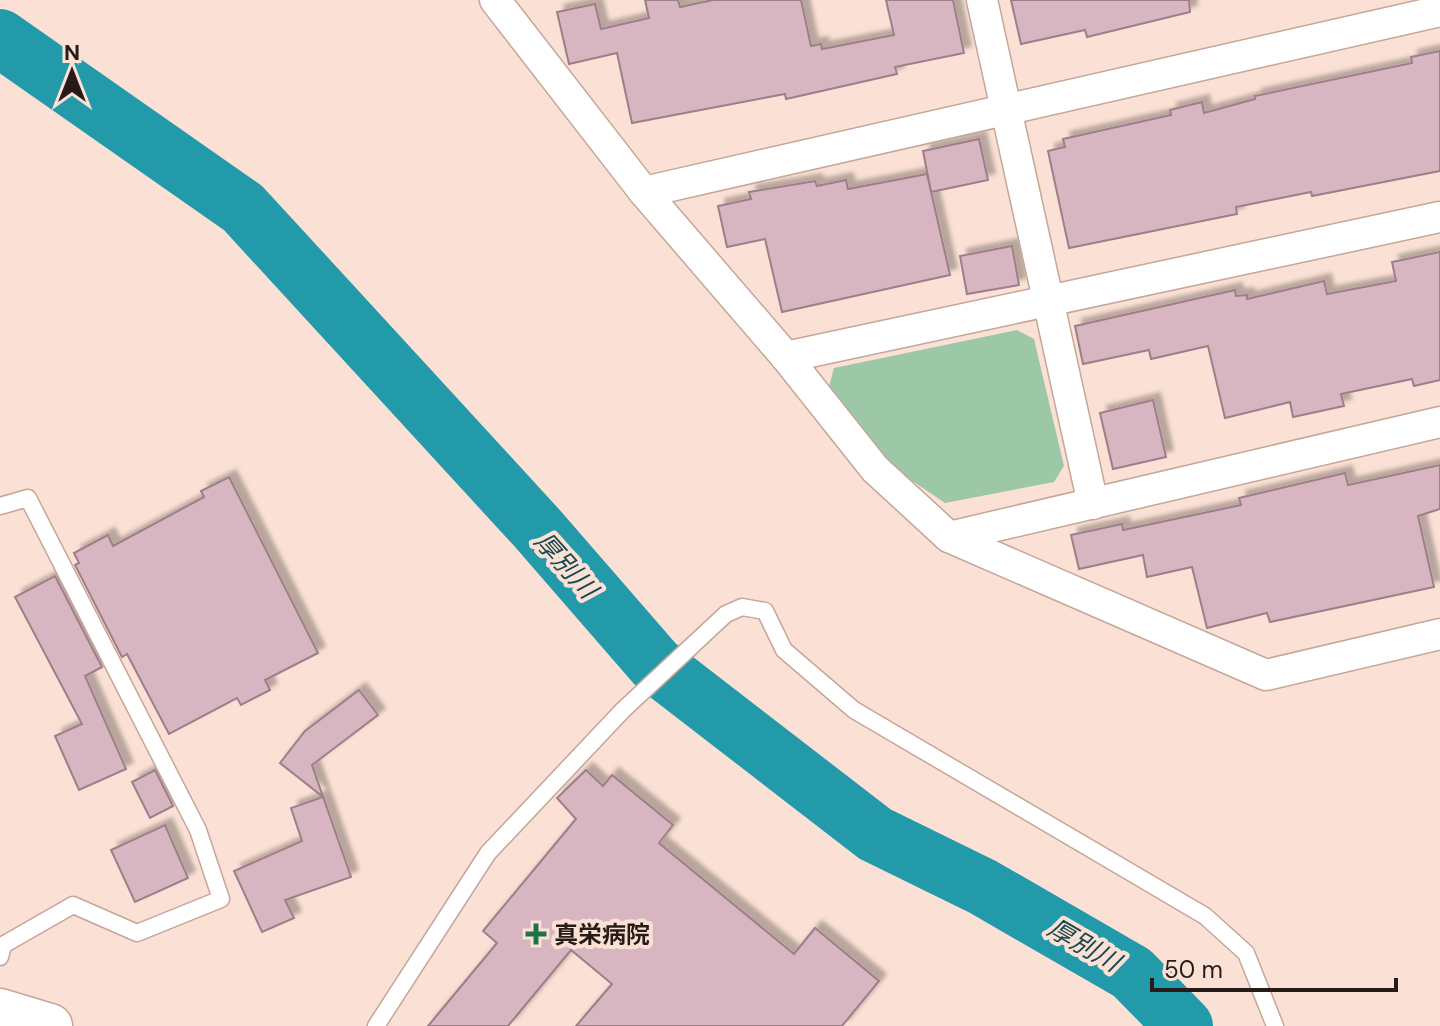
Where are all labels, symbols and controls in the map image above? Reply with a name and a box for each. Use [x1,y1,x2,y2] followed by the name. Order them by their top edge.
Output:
[32,32,112,112] north arrow
[64,38,80,67] text: N
[527,525,607,608] water label: 厚別川
[1042,911,1129,981] water label: 厚別川
[554,919,650,950] place label: 真栄病院
[525,923,547,945] marker: 真栄病院
[1152,942,1396,992] scale bar
[1164,954,1223,985] text: 50 m

